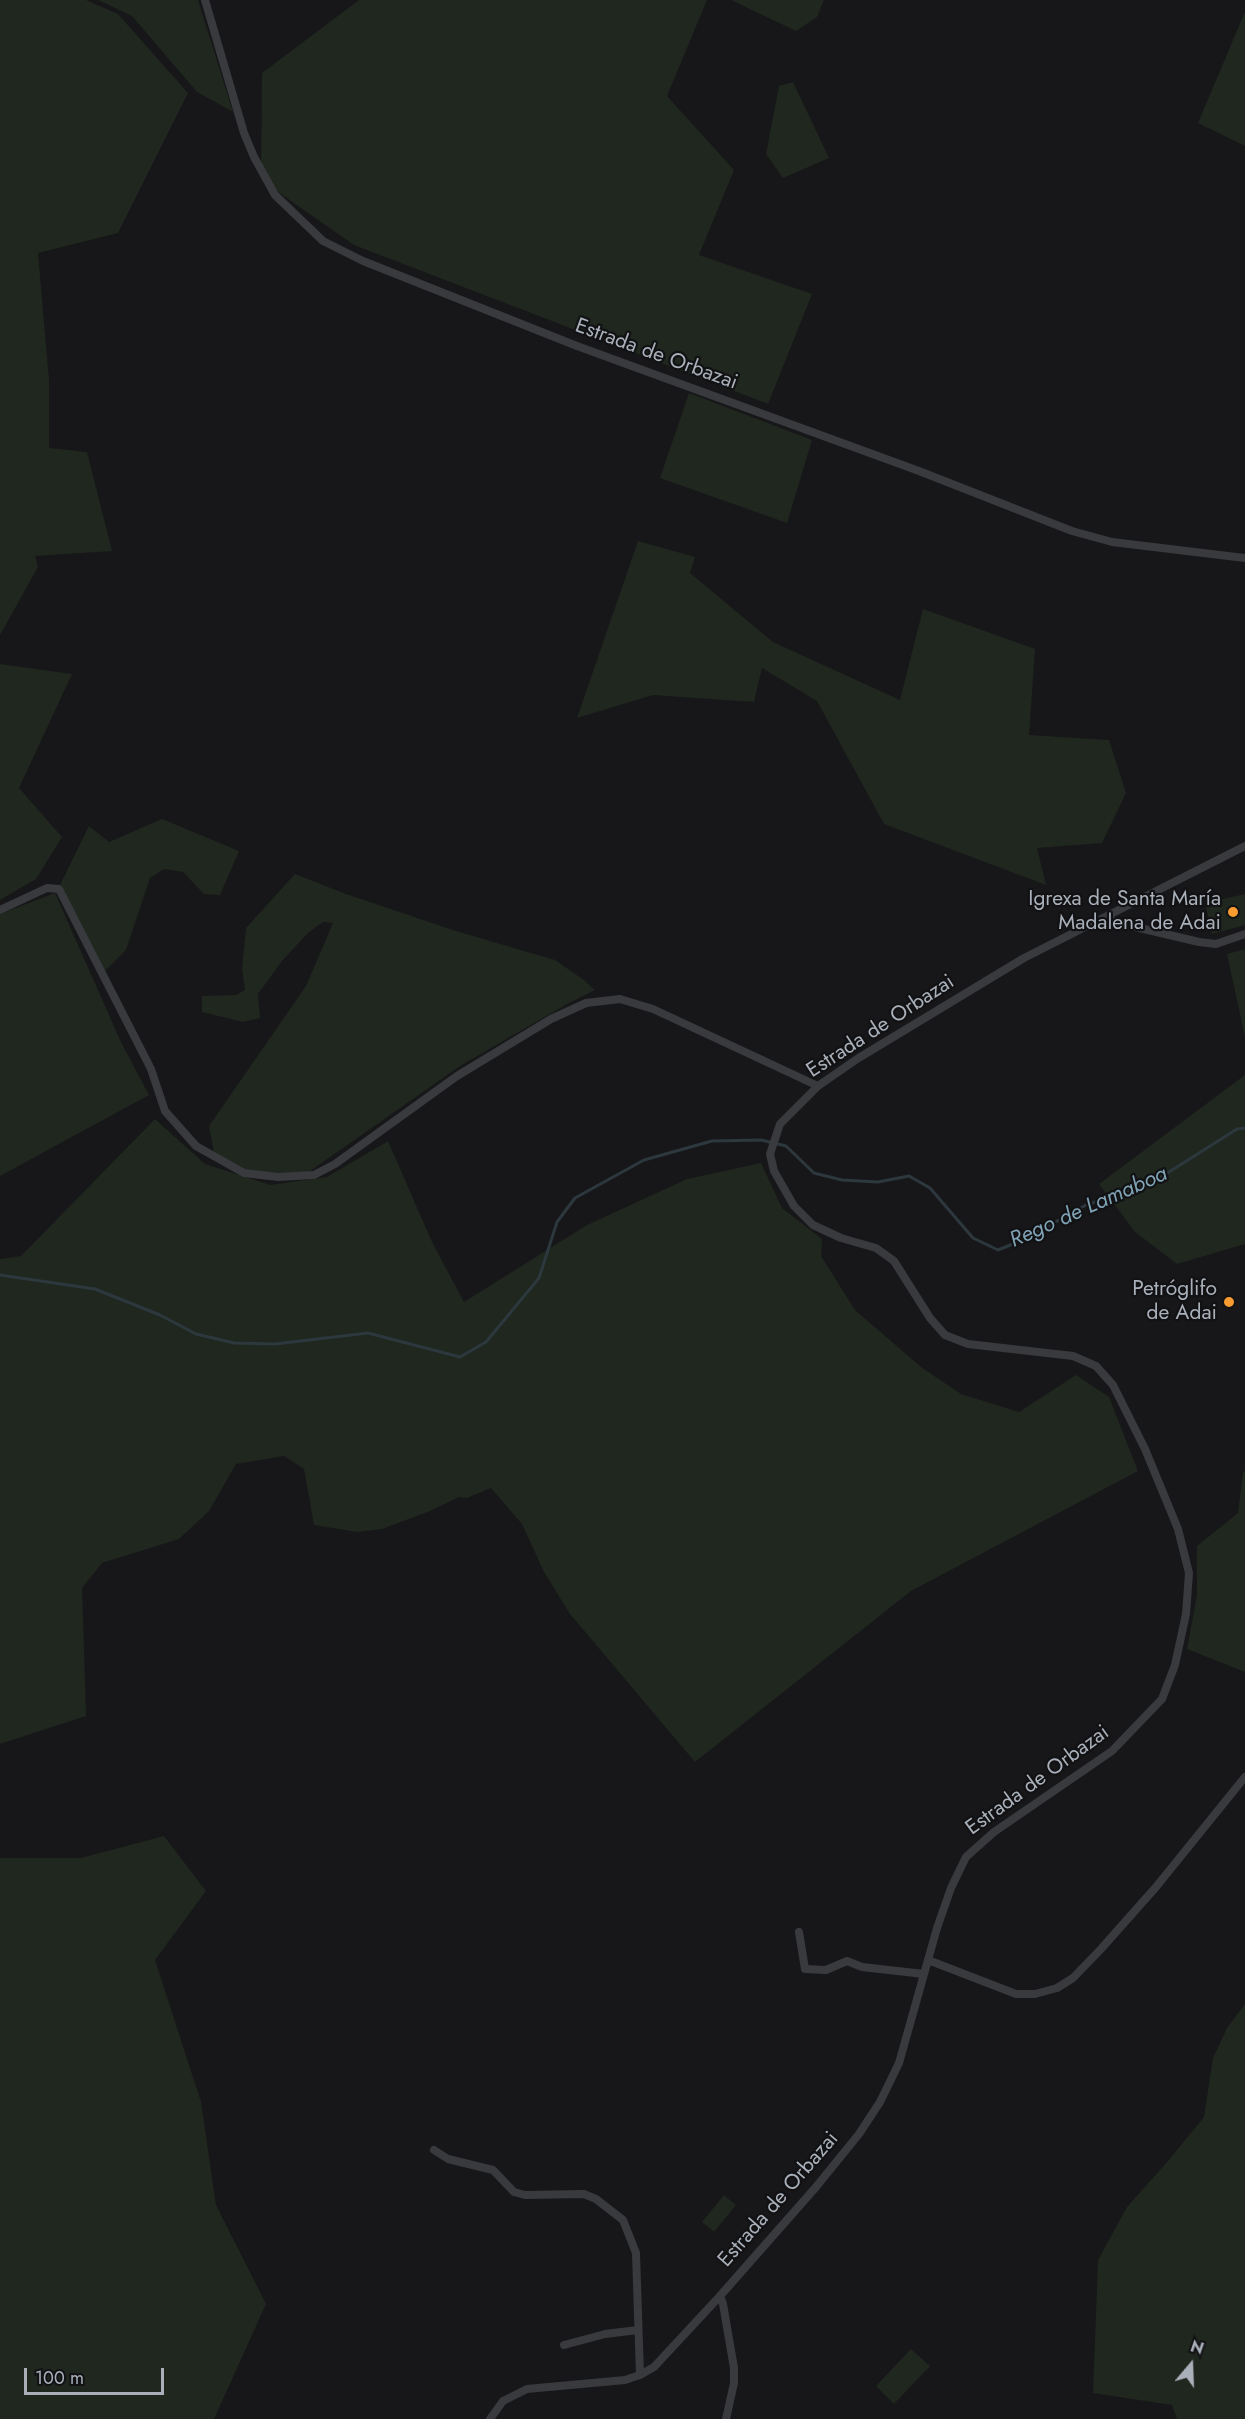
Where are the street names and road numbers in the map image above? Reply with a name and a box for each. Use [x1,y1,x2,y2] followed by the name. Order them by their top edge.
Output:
[571,314,741,396] street label: Estrada de Orbazai
[802,970,960,1084] street label: Estrada de Orbazai
[961,1721,1115,1841] street label: Estrada de Orbazai
[713,2127,845,2273] street label: Estrada de Orbazai

